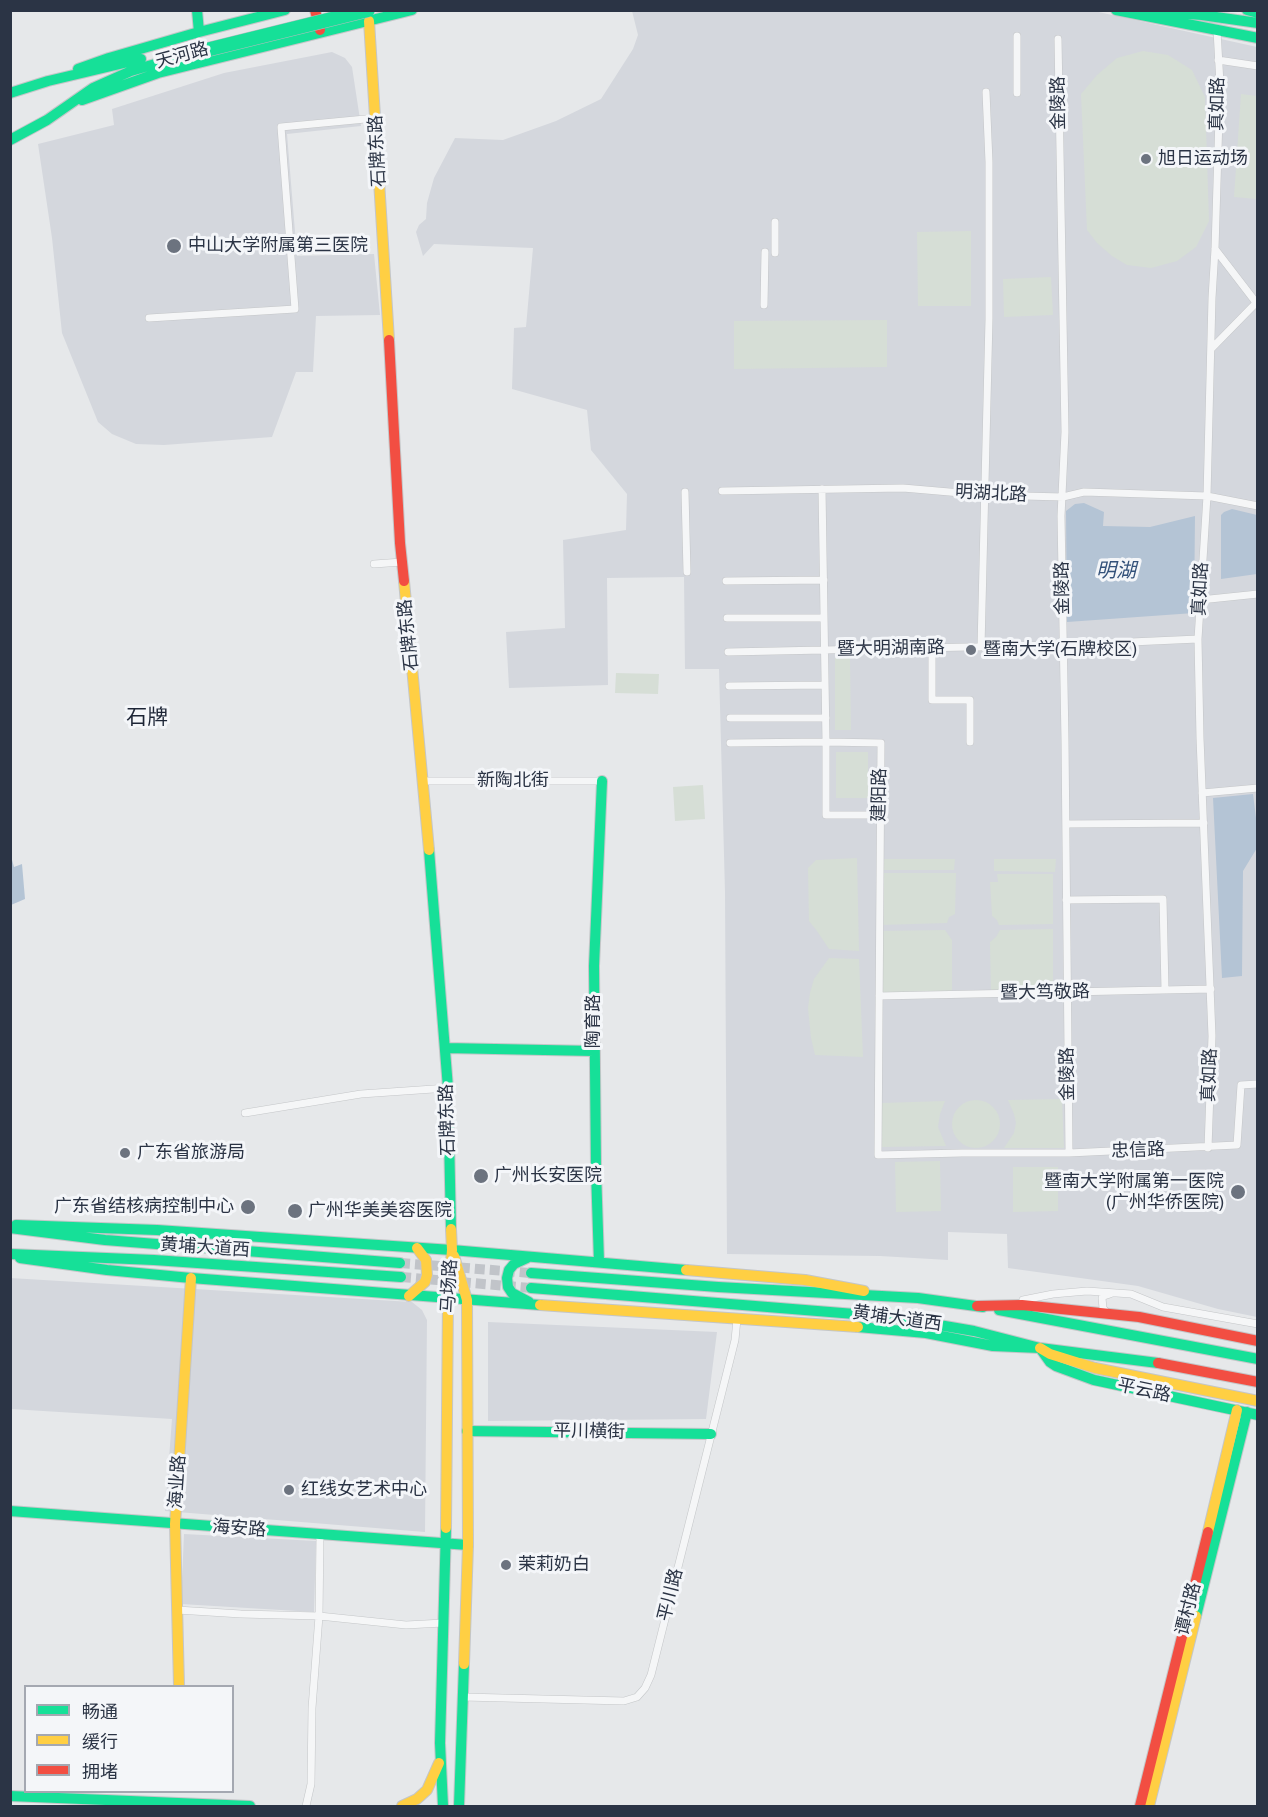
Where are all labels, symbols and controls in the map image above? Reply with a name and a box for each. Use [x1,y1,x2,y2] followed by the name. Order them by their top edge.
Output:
[153,39,211,73] street label: 天河路
[1048,76,1070,130] street label: 金陵路
[1207,77,1229,131] street label: 真如路
[365,114,391,188] street label: 石牌东路
[1158,148,1248,170] place label: 旭日运动场
[1139,152,1153,166] marker: 旭日运动场
[188,235,368,257] place label: 中山大学附属第三医院
[165,237,183,255] marker: 中山大学附属第三医院
[954,481,1028,507] street label: 明湖北路
[1096,560,1136,584] water label: 明湖
[1052,561,1074,615] street label: 金陵路
[1189,561,1213,617] street label: 真如路
[394,598,424,672] street label: 石牌东路
[837,637,945,661] street label: 暨大明湖南路
[983,639,1137,661] place label: 暨南大学(石牌校区)
[964,643,978,657] marker: 暨南大学(石牌校区)
[126,705,168,731] district label: 石牌
[869,768,891,822] street label: 建阳路
[477,770,549,792] street label: 新陶北街
[1000,981,1090,1005] street label: 暨大笃敬路
[583,994,605,1048] street label: 陶育路
[1057,1047,1079,1101] street label: 金陵路
[1198,1048,1222,1102] street label: 真如路
[436,1084,460,1156] street label: 石牌东路
[1111,1139,1165,1163] street label: 忠信路
[137,1142,245,1164] place label: 广东省旅游局
[118,1146,132,1160] marker: 广东省旅游局
[494,1165,602,1187] place label: 广州长安医院
[472,1167,490,1185] marker: 广州长安医院
[1044,1171,1224,1214] place label: 暨南大学附属第一医院 (广州华侨医院)
[1229,1183,1247,1201] marker: 暨南大学附属第一医院 (广州华侨医院)
[54,1196,234,1218] place label: 广东省结核病控制中心
[239,1198,257,1216] marker: 广东省结核病控制中心
[308,1200,452,1222] place label: 广州华美美容医院
[286,1202,304,1220] marker: 广州华美美容医院
[159,1234,251,1262] street label: 黄埔大道西
[438,1258,462,1314] street label: 马场路
[851,1302,943,1336] street label: 黄埔大道西
[1115,1375,1173,1407] street label: 平云路
[553,1421,625,1443] street label: 平川横街
[165,1454,191,1510] street label: 海业路
[301,1479,427,1501] place label: 红线女艺术中心
[282,1483,296,1497] marker: 红线女艺术中心
[211,1516,267,1542] street label: 海安路
[518,1554,590,1576] place label: 茉莉奶白
[499,1558,513,1572] marker: 茉莉奶白
[654,1566,688,1624] street label: 平川路
[1172,1580,1206,1638] street label: 谭村路
[24,1685,234,1793] legend
[82,1699,118,1724] text: 畅通
[82,1729,118,1754] text: 缓行
[82,1759,118,1784] text: 拥堵

